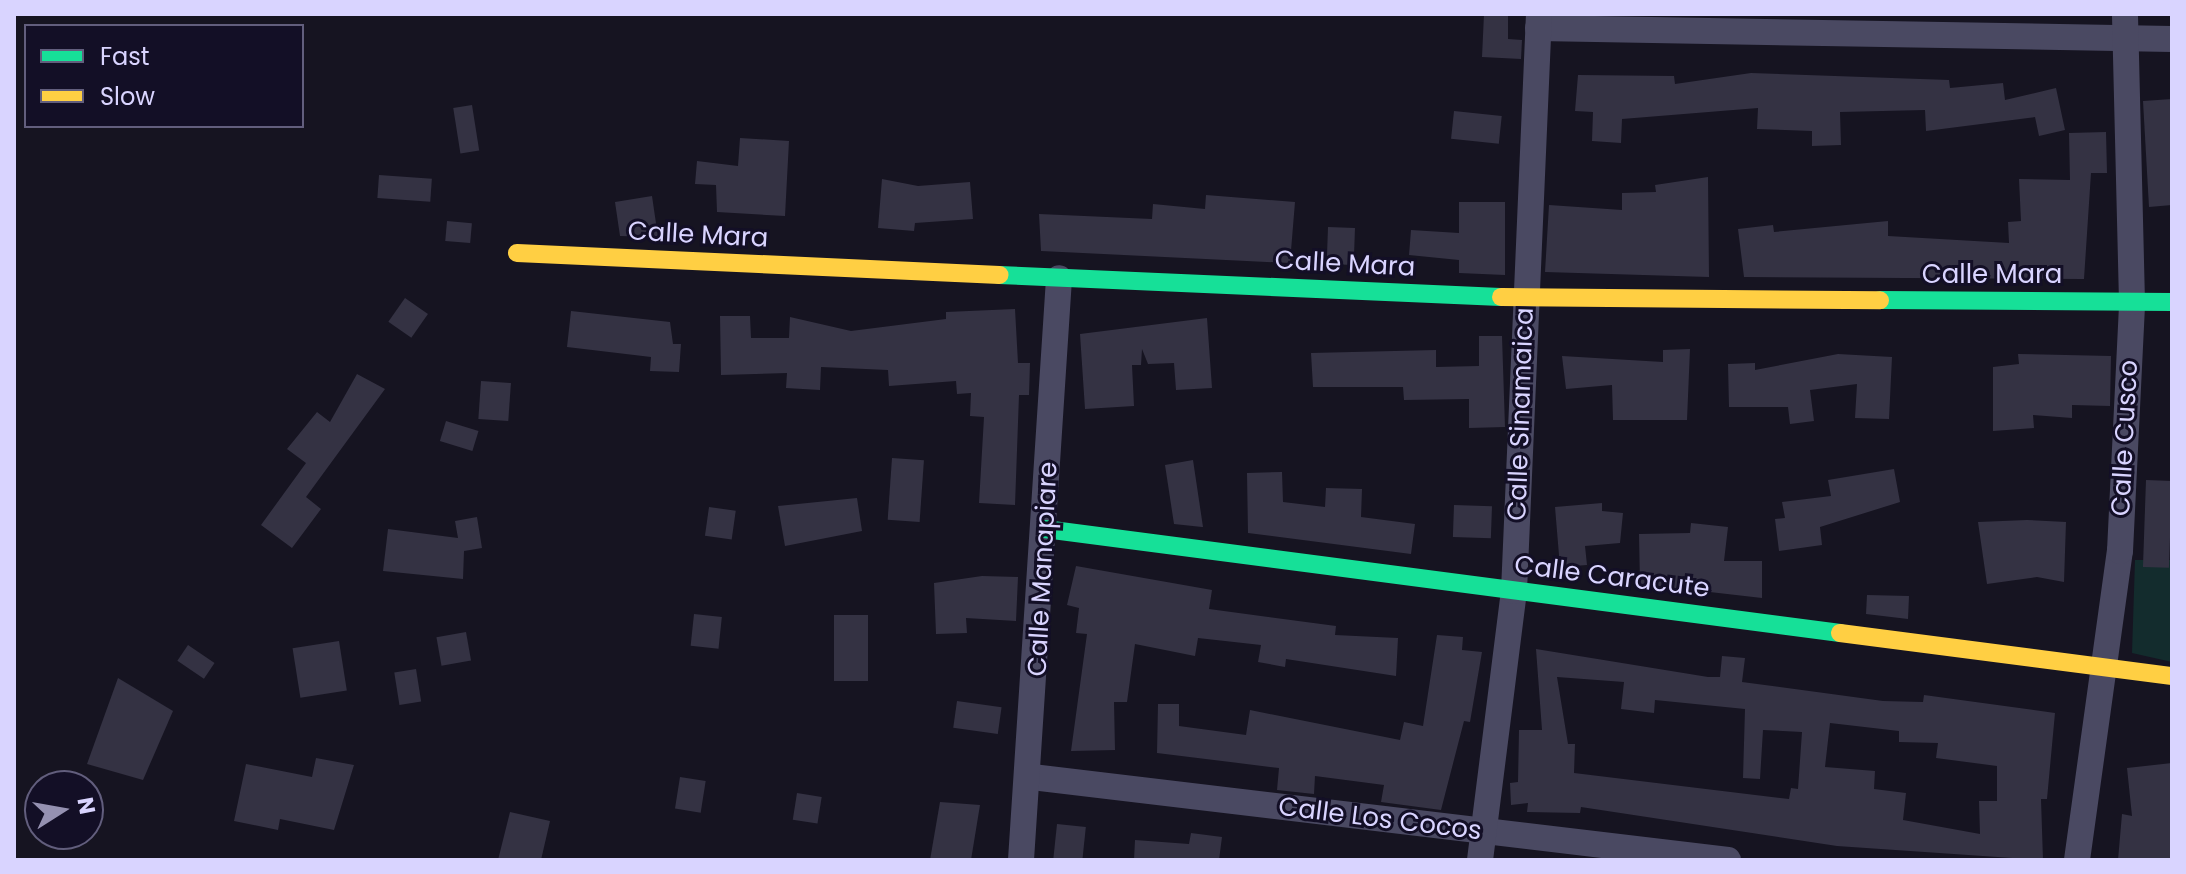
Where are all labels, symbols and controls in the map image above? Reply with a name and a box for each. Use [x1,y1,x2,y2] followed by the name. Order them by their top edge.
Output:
[24,24,304,128] legend
[100,40,150,73] text: Fast
[100,80,155,113] text: Slow
[627,216,769,254] street label: Calle Mara
[1274,245,1416,283] street label: Calle Mara
[1922,259,2062,291] street label: Calle Mara
[1502,307,1540,521] street label: Calle Sinamaica
[2105,359,2145,517] street label: Calle Cusco
[1022,461,1064,677] street label: Calle Manapiare
[1513,550,1711,604] street label: Calle Caracute
[24,770,104,850] north arrow
[1277,791,1483,847] street label: Calle Los Cocos
[69,795,103,817] text: N

